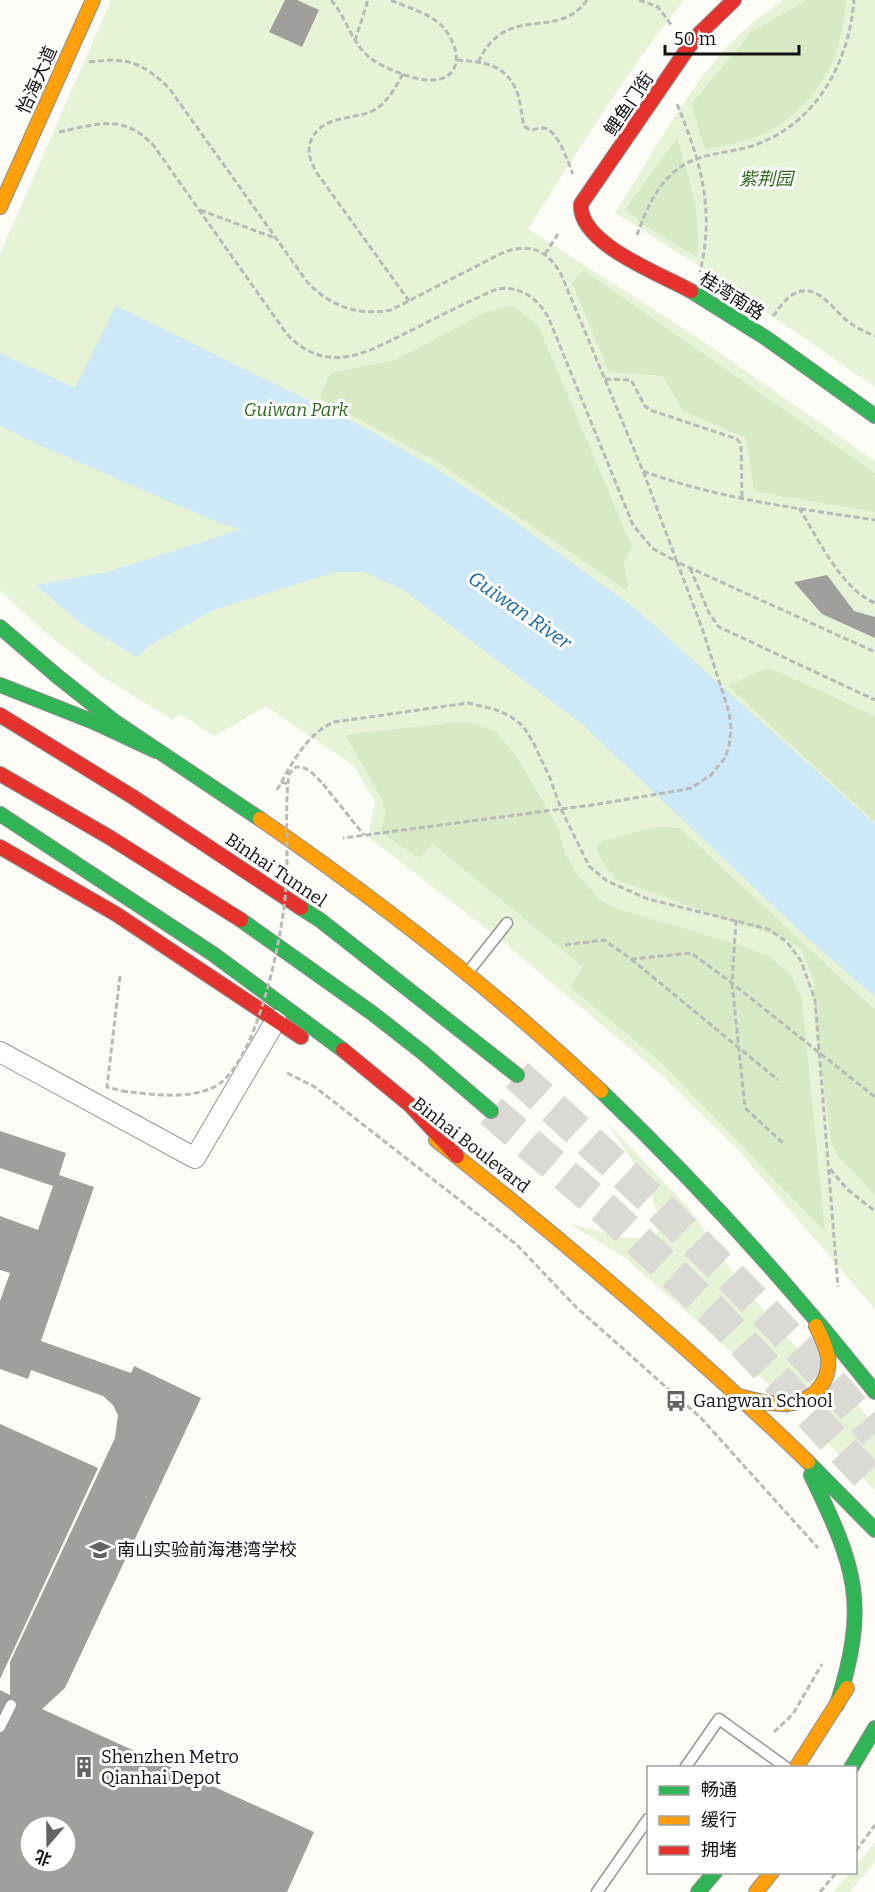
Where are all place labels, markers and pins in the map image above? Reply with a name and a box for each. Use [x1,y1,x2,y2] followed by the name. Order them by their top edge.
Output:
[664,1389,688,1413] bus stop icon: Gangwan School
[693,1390,833,1412] place label: Gangwan School
[88,1538,112,1562] school or university icon: 南山实验前海港湾学校
[117,1539,297,1561] place label: 南山实验前海港湾学校
[101,1746,239,1789] place label: Shenzhen Metro Qianhai Depot
[72,1755,96,1779] building icon: Shenzhen Metro Qianhai Depot

